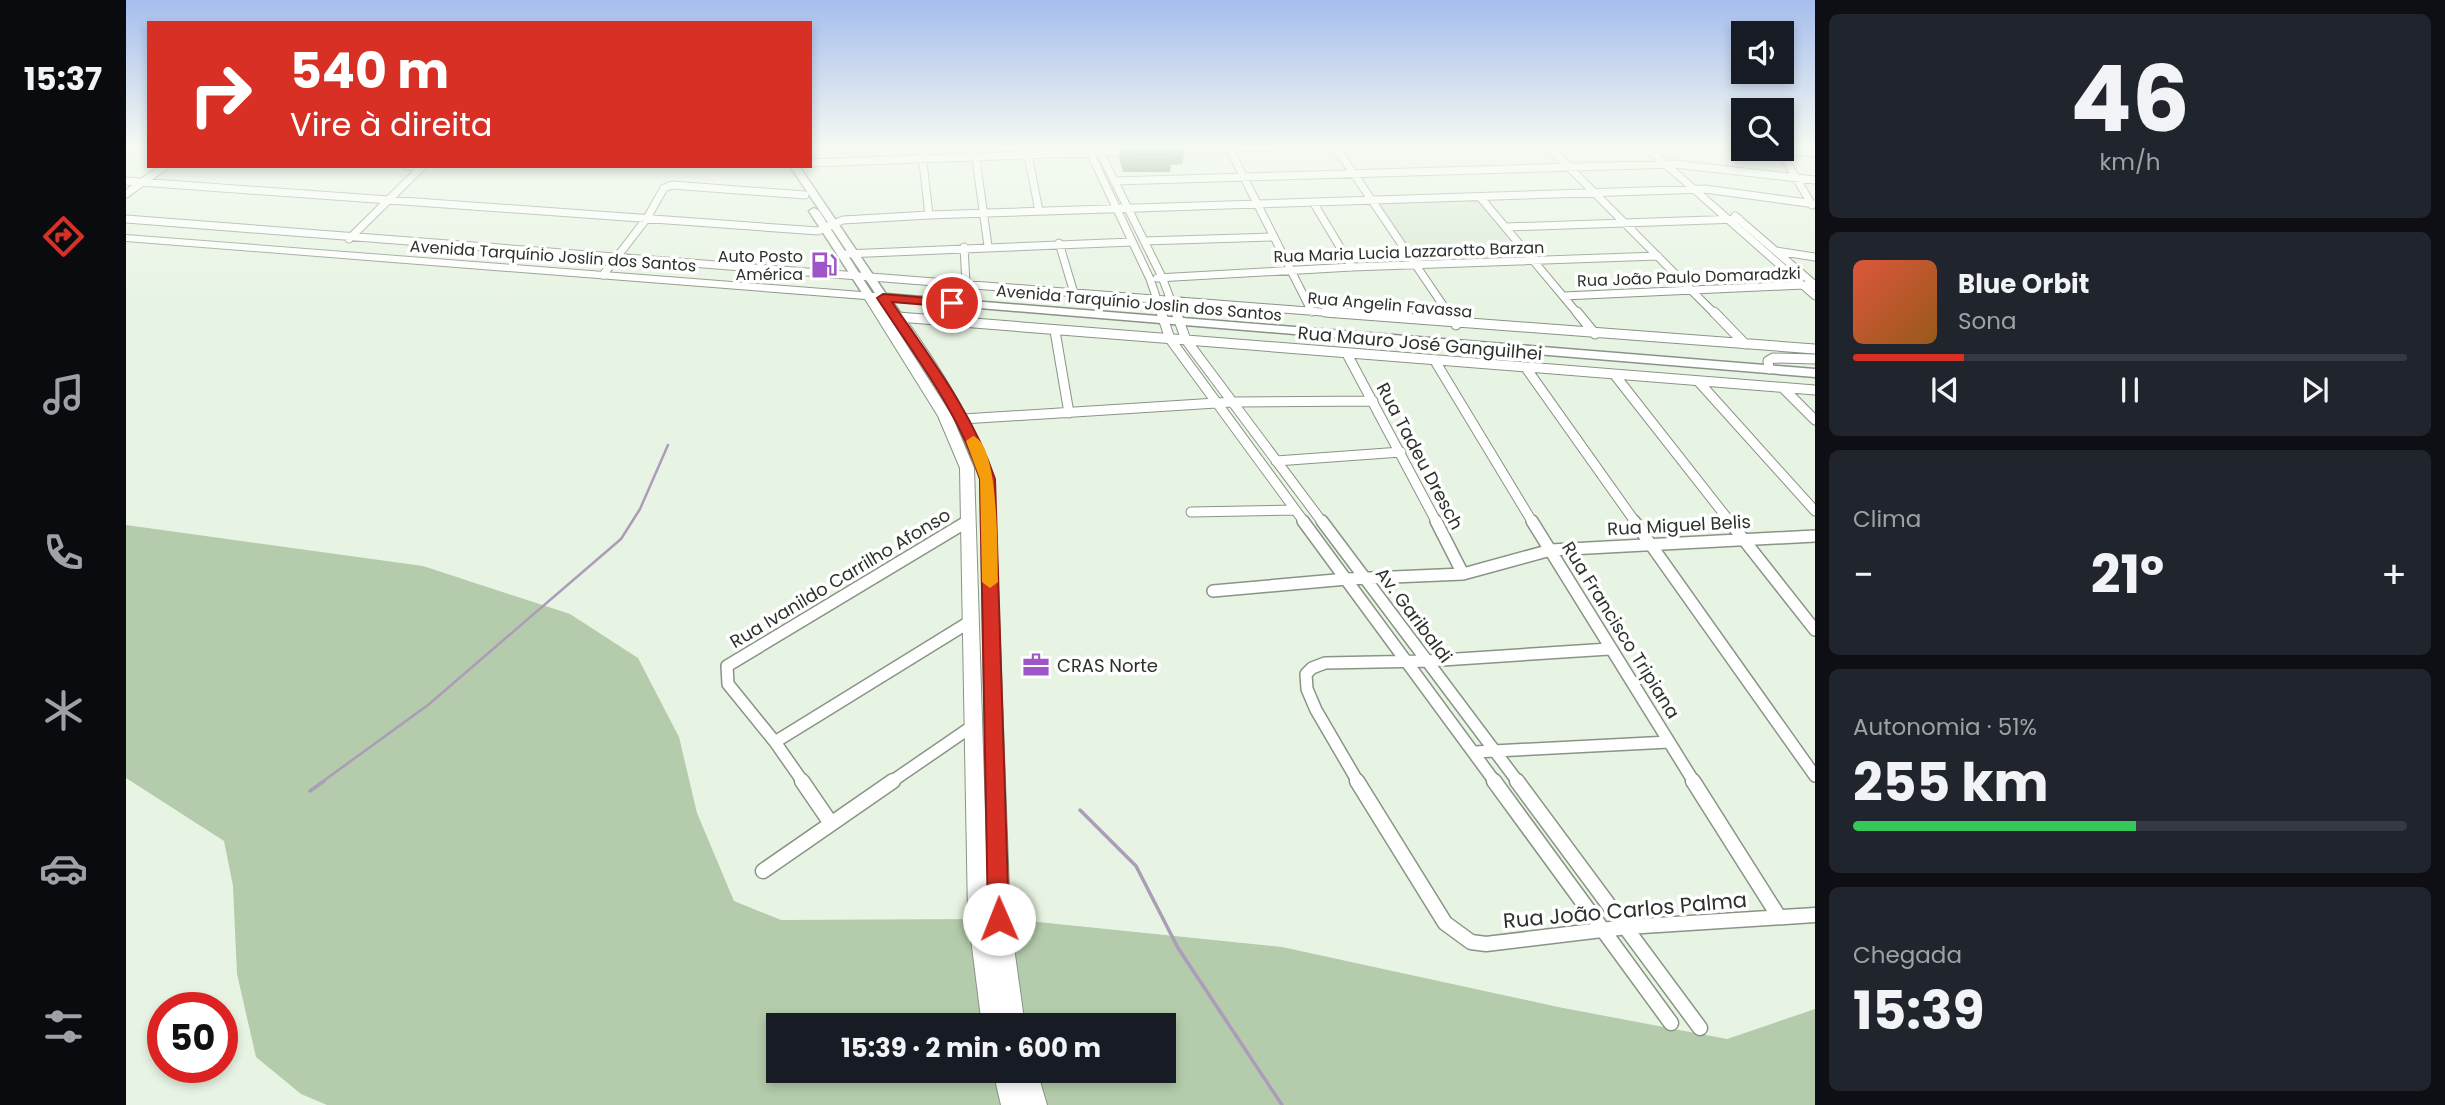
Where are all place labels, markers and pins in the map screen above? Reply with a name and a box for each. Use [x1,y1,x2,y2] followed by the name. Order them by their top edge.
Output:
[718,245,803,286] place label: Auto Posto América
[809,250,839,280] fuel station icon: Auto Posto América
[922,273,982,333] pin
[1021,650,1051,680] office icon: CRAS Norte
[1057,653,1158,678] place label: CRAS Norte

